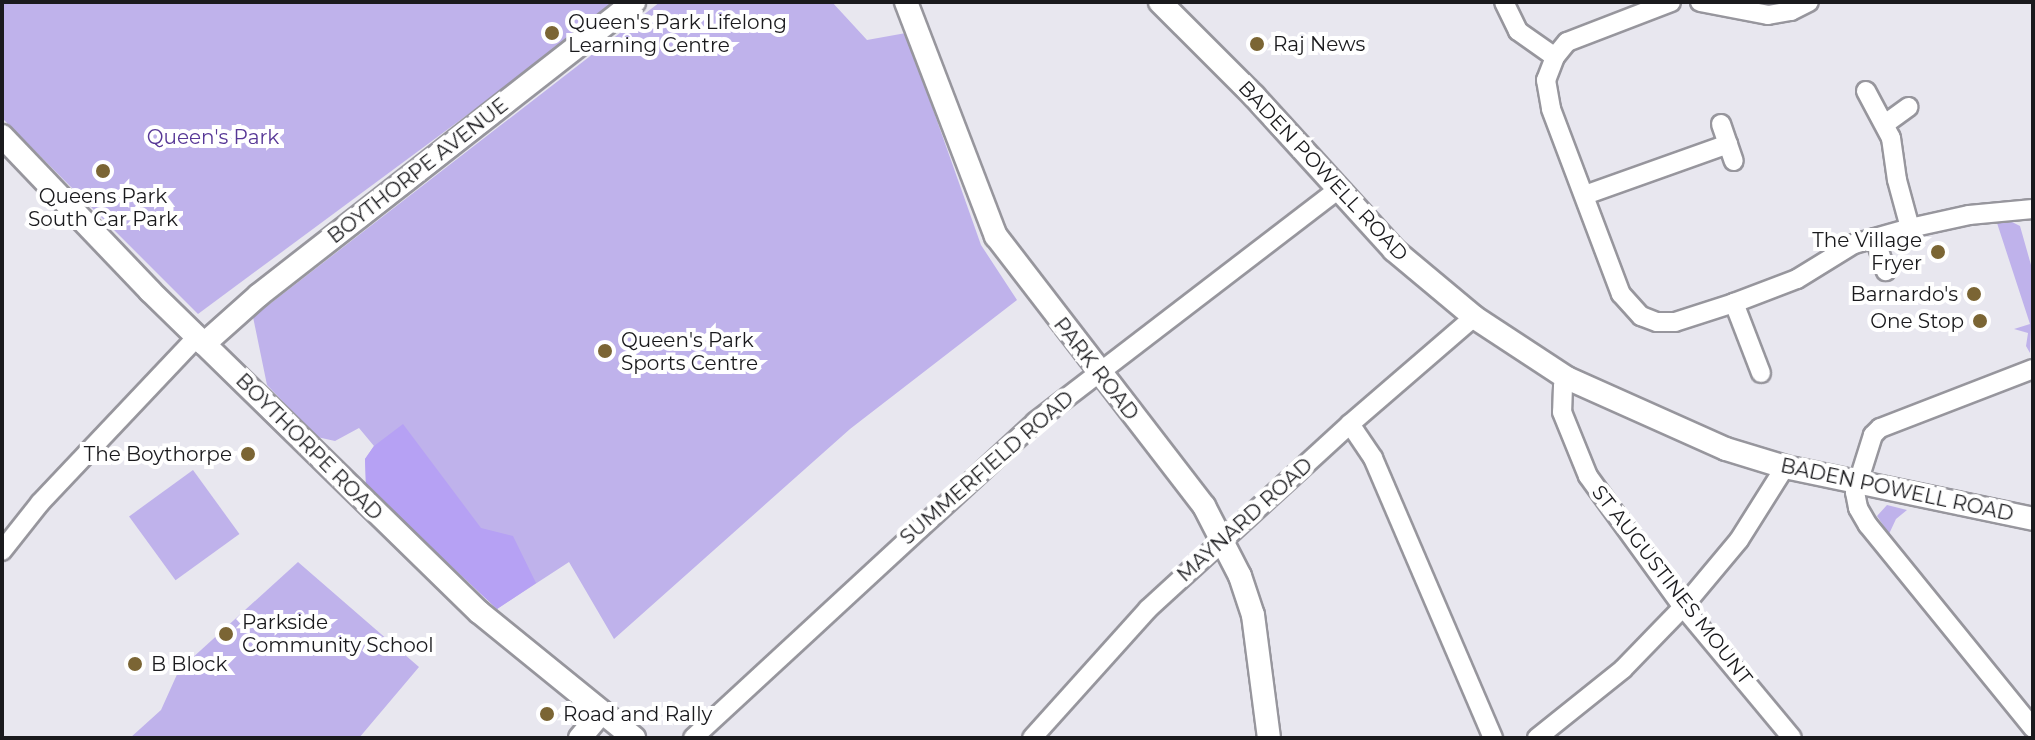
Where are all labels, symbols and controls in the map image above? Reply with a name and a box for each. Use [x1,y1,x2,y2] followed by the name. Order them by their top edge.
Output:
[568,10,787,57] place label: Queen's Park Lifelong Learning Centre
[543,24,561,42] marker: Queen's Park Lifelong Learning Centre
[1273,32,1365,56] place label: Raj News
[1248,35,1266,53] marker: Raj News
[1233,76,1413,266] street label: BADEN POWELL ROAD
[323,93,513,249] street label: BOYTHORPE AVENUE
[147,125,279,149] park label: Queen's Park
[94,162,112,180] marker: Queens Park South Car Park
[28,184,178,231] place label: Queens Park South Car Park
[1812,228,1922,275] place label: The Village Fryer
[1929,243,1947,261] marker: The Village Fryer
[1851,282,1958,306] place label: Barnardo's
[1965,285,1983,303] marker: Barnardo's
[1870,309,1964,333] place label: One Stop
[1971,312,1989,330] marker: One Stop
[1048,313,1144,425] street label: PARK ROAD
[621,328,758,375] place label: Queen's Park Sports Centre
[596,342,614,360] marker: Queen's Park Sports Centre
[231,369,387,525] street label: BOYTHORPE ROAD
[895,386,1079,550] street label: SUMMERFIELD ROAD
[84,442,232,466] place label: The Boythorpe
[239,445,257,463] marker: The Boythorpe
[1172,453,1318,587] street label: MAYNARD ROAD
[1778,454,2016,526] street label: BADEN POWELL ROAD
[1587,481,1757,689] street label: ST AUGUSTINES MOUNT
[242,610,434,657] place label: Parkside Community School
[217,625,235,643] marker: Parkside Community School
[151,652,227,676] place label: B Block
[126,655,144,673] marker: B Block
[563,702,712,726] place label: Road and Rally
[538,705,556,723] marker: Road and Rally

